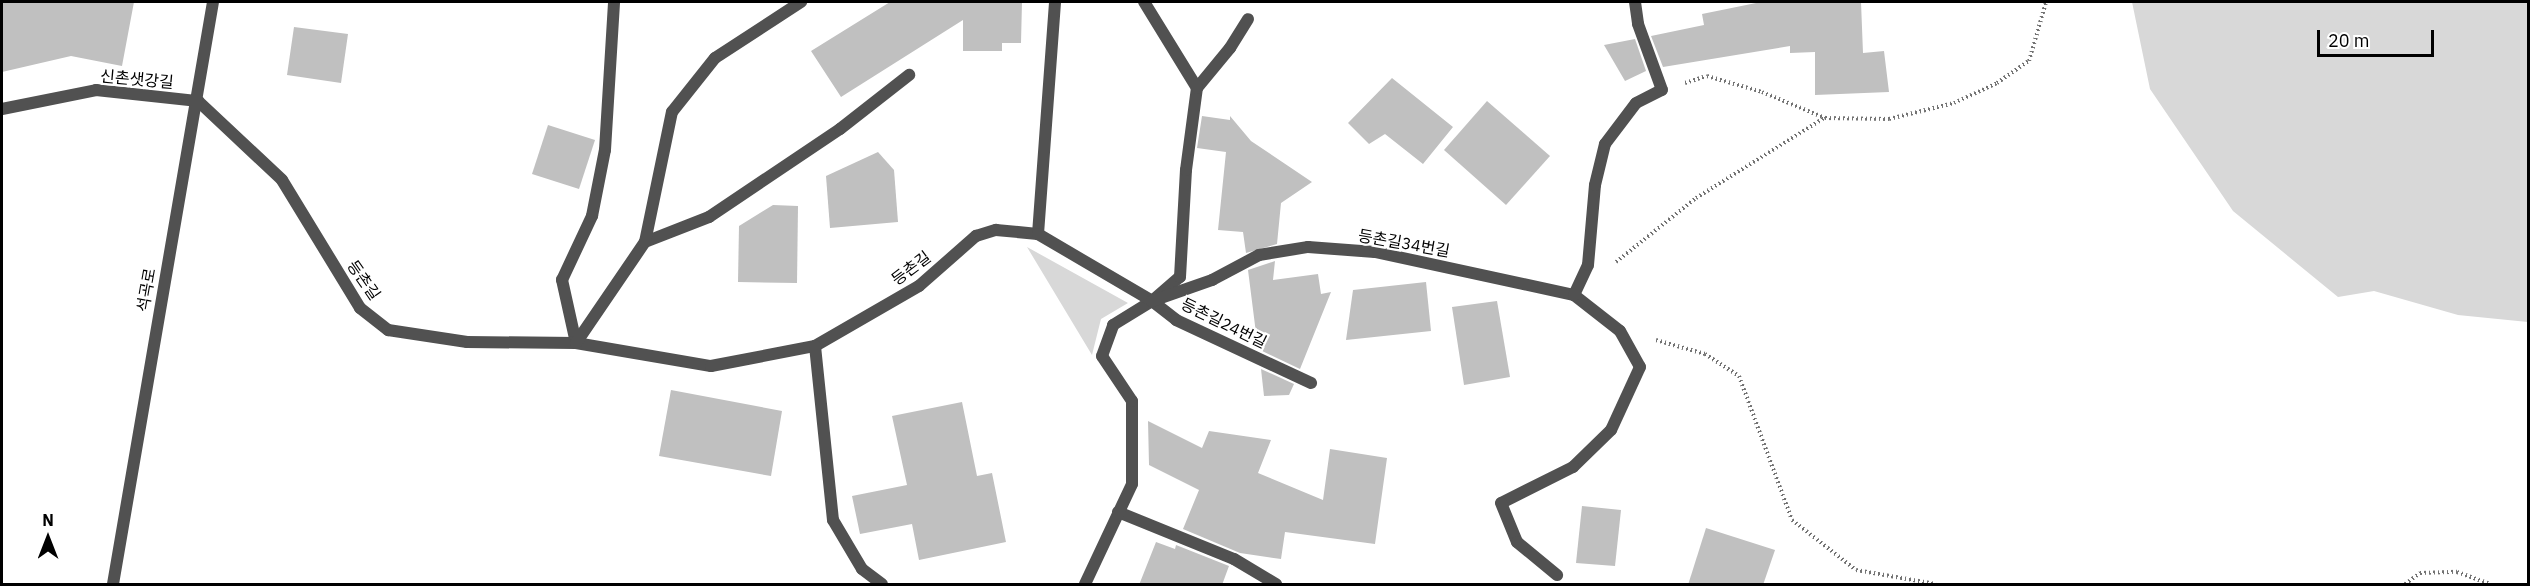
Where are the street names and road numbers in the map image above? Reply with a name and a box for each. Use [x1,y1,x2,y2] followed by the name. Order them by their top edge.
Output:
[100,66,174,92] street label: 신촌샛강길
[1357,225,1451,261] street label: 등촌길34번길
[888,247,934,289] street label: 등촌길
[343,256,385,304] street label: 등촌길
[133,267,159,313] street label: 석곡로
[1178,294,1270,352] street label: 등촌길24번길

